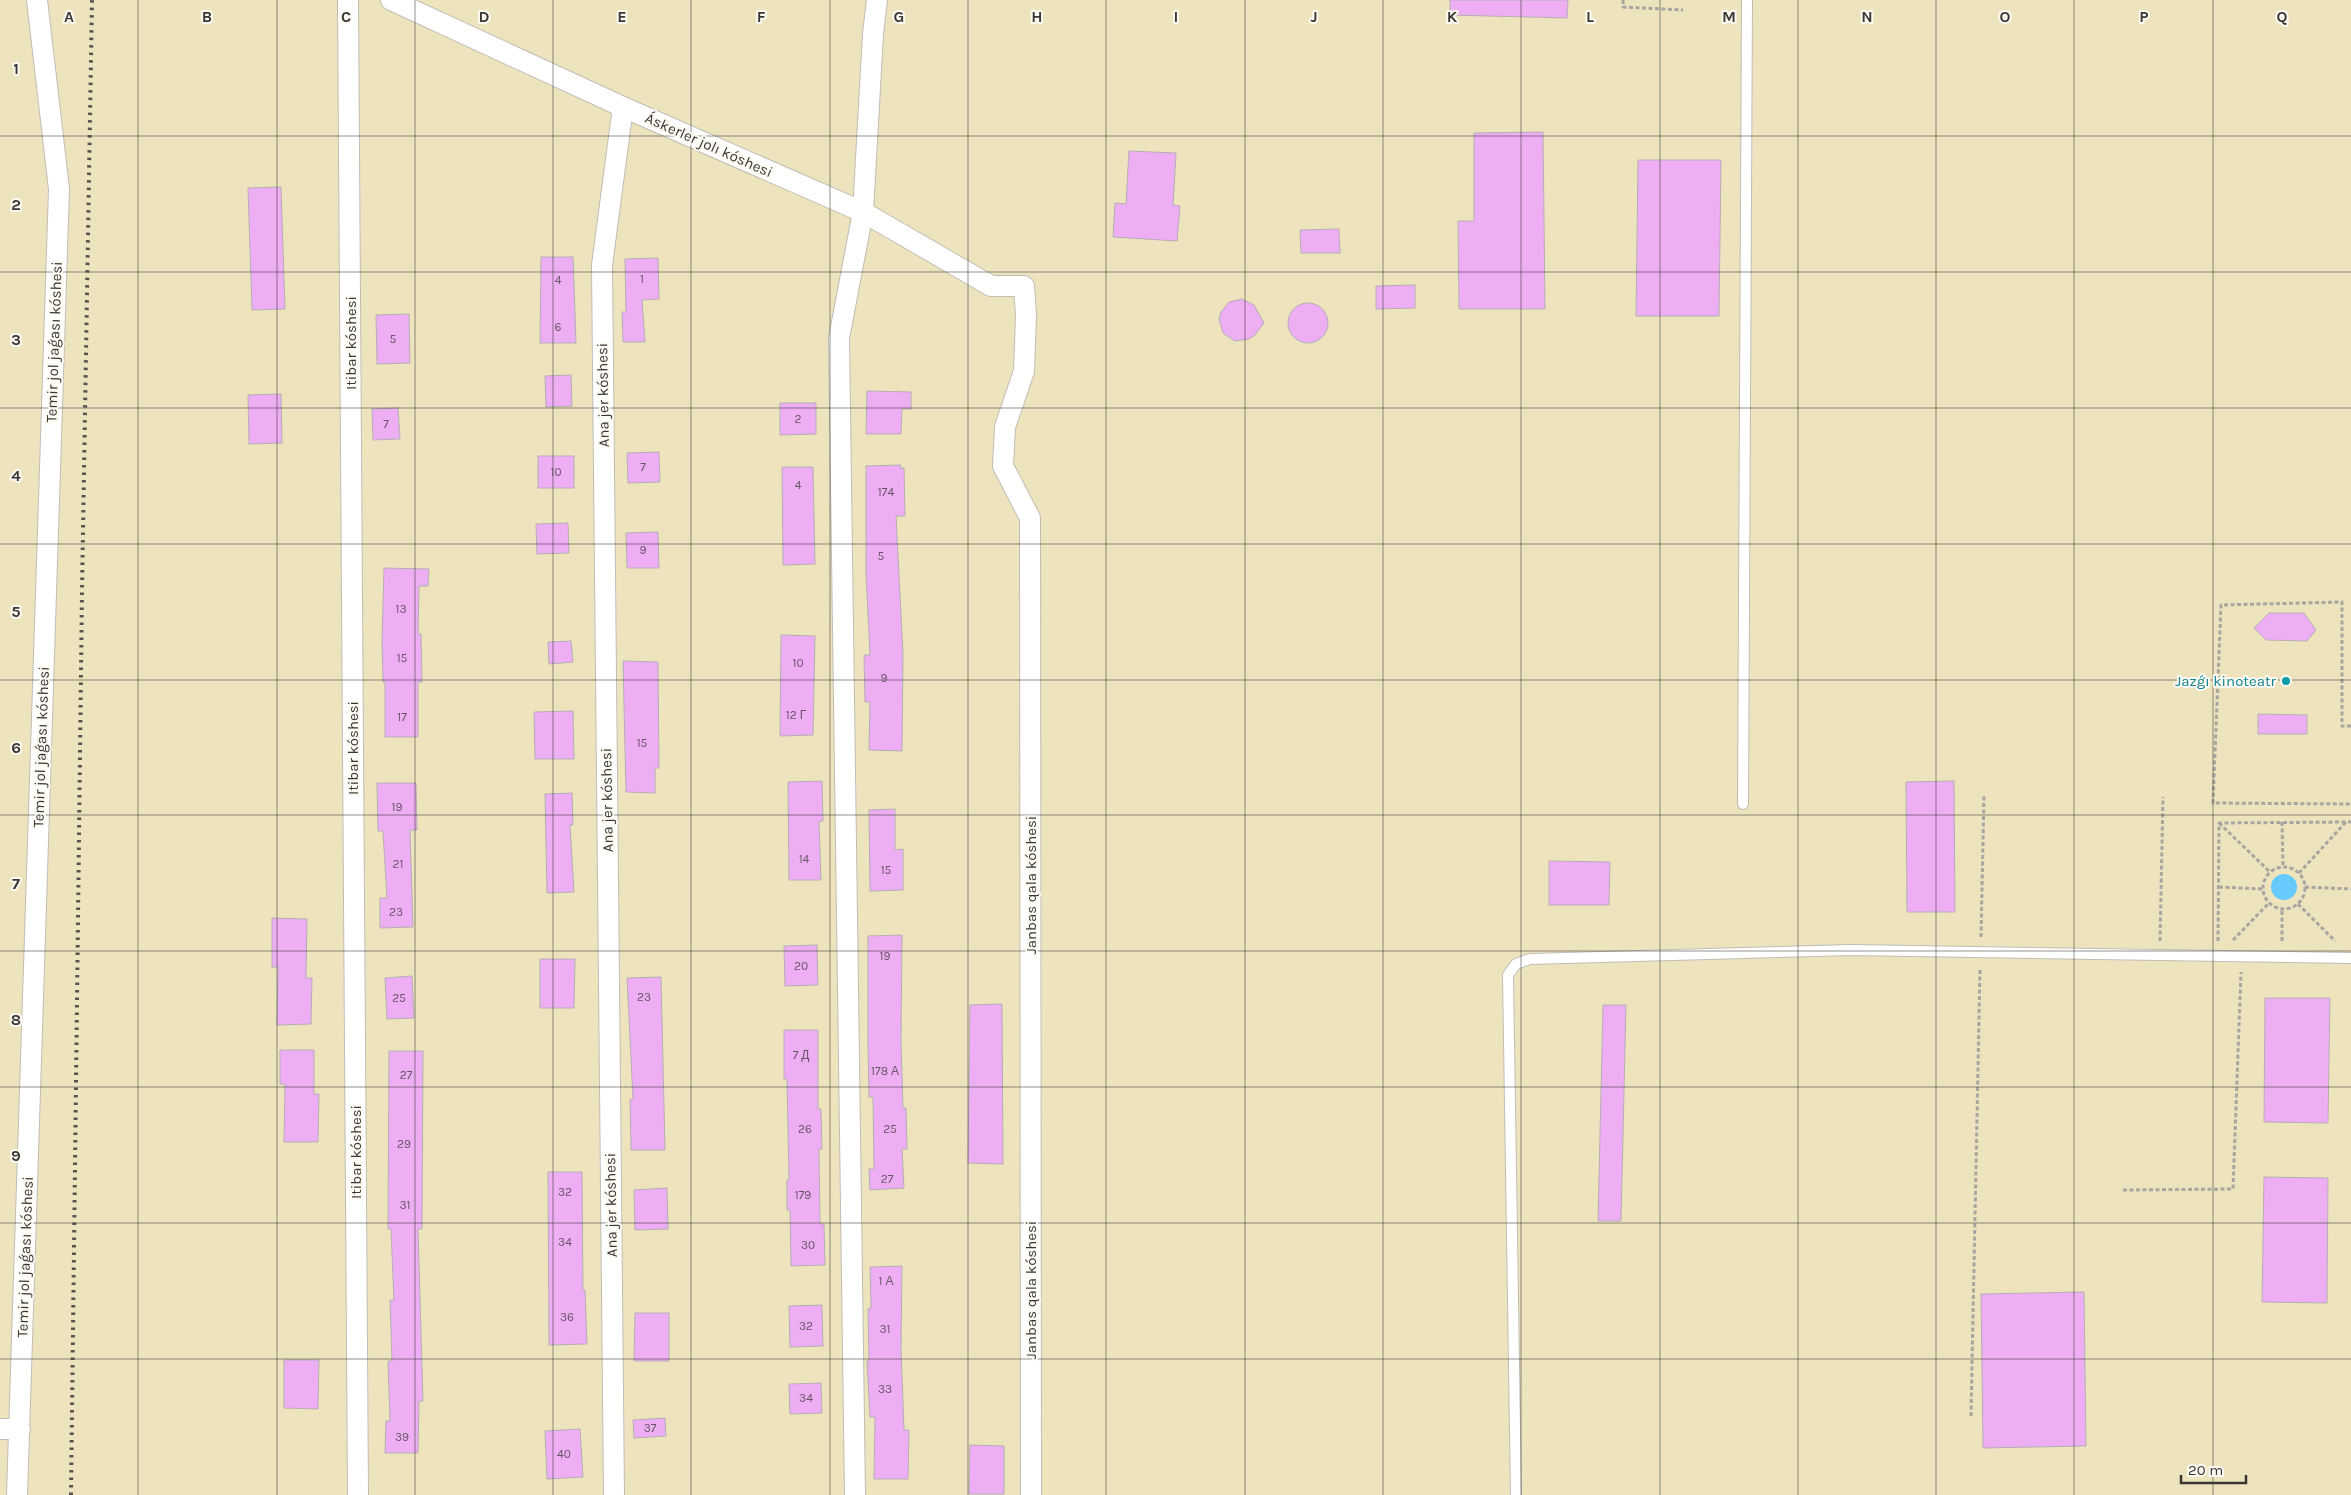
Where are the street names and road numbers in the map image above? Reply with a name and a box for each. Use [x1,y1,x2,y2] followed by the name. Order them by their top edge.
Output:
[642,109,776,181] street label: Áskerler jolı kóshesi
[42,261,66,423] street label: Temir jol jaǵası kóshesi
[342,296,360,390] street label: Itibar kóshesi
[593,343,613,447] street label: Ana jer kóshesi
[29,666,53,828] street label: Temir jol jaǵası kóshesi
[344,701,362,795] street label: Itibar kóshesi
[597,748,617,852] street label: Ana jer kóshesi
[1022,816,1040,954] street label: Janbas qala kóshesi
[347,1105,365,1199] street label: Itibar kóshesi
[601,1153,621,1257] street label: Ana jer kóshesi
[13,1176,37,1338] street label: Temir jol jaǵası kóshesi
[1022,1221,1040,1359] street label: Janbas qala kóshesi

